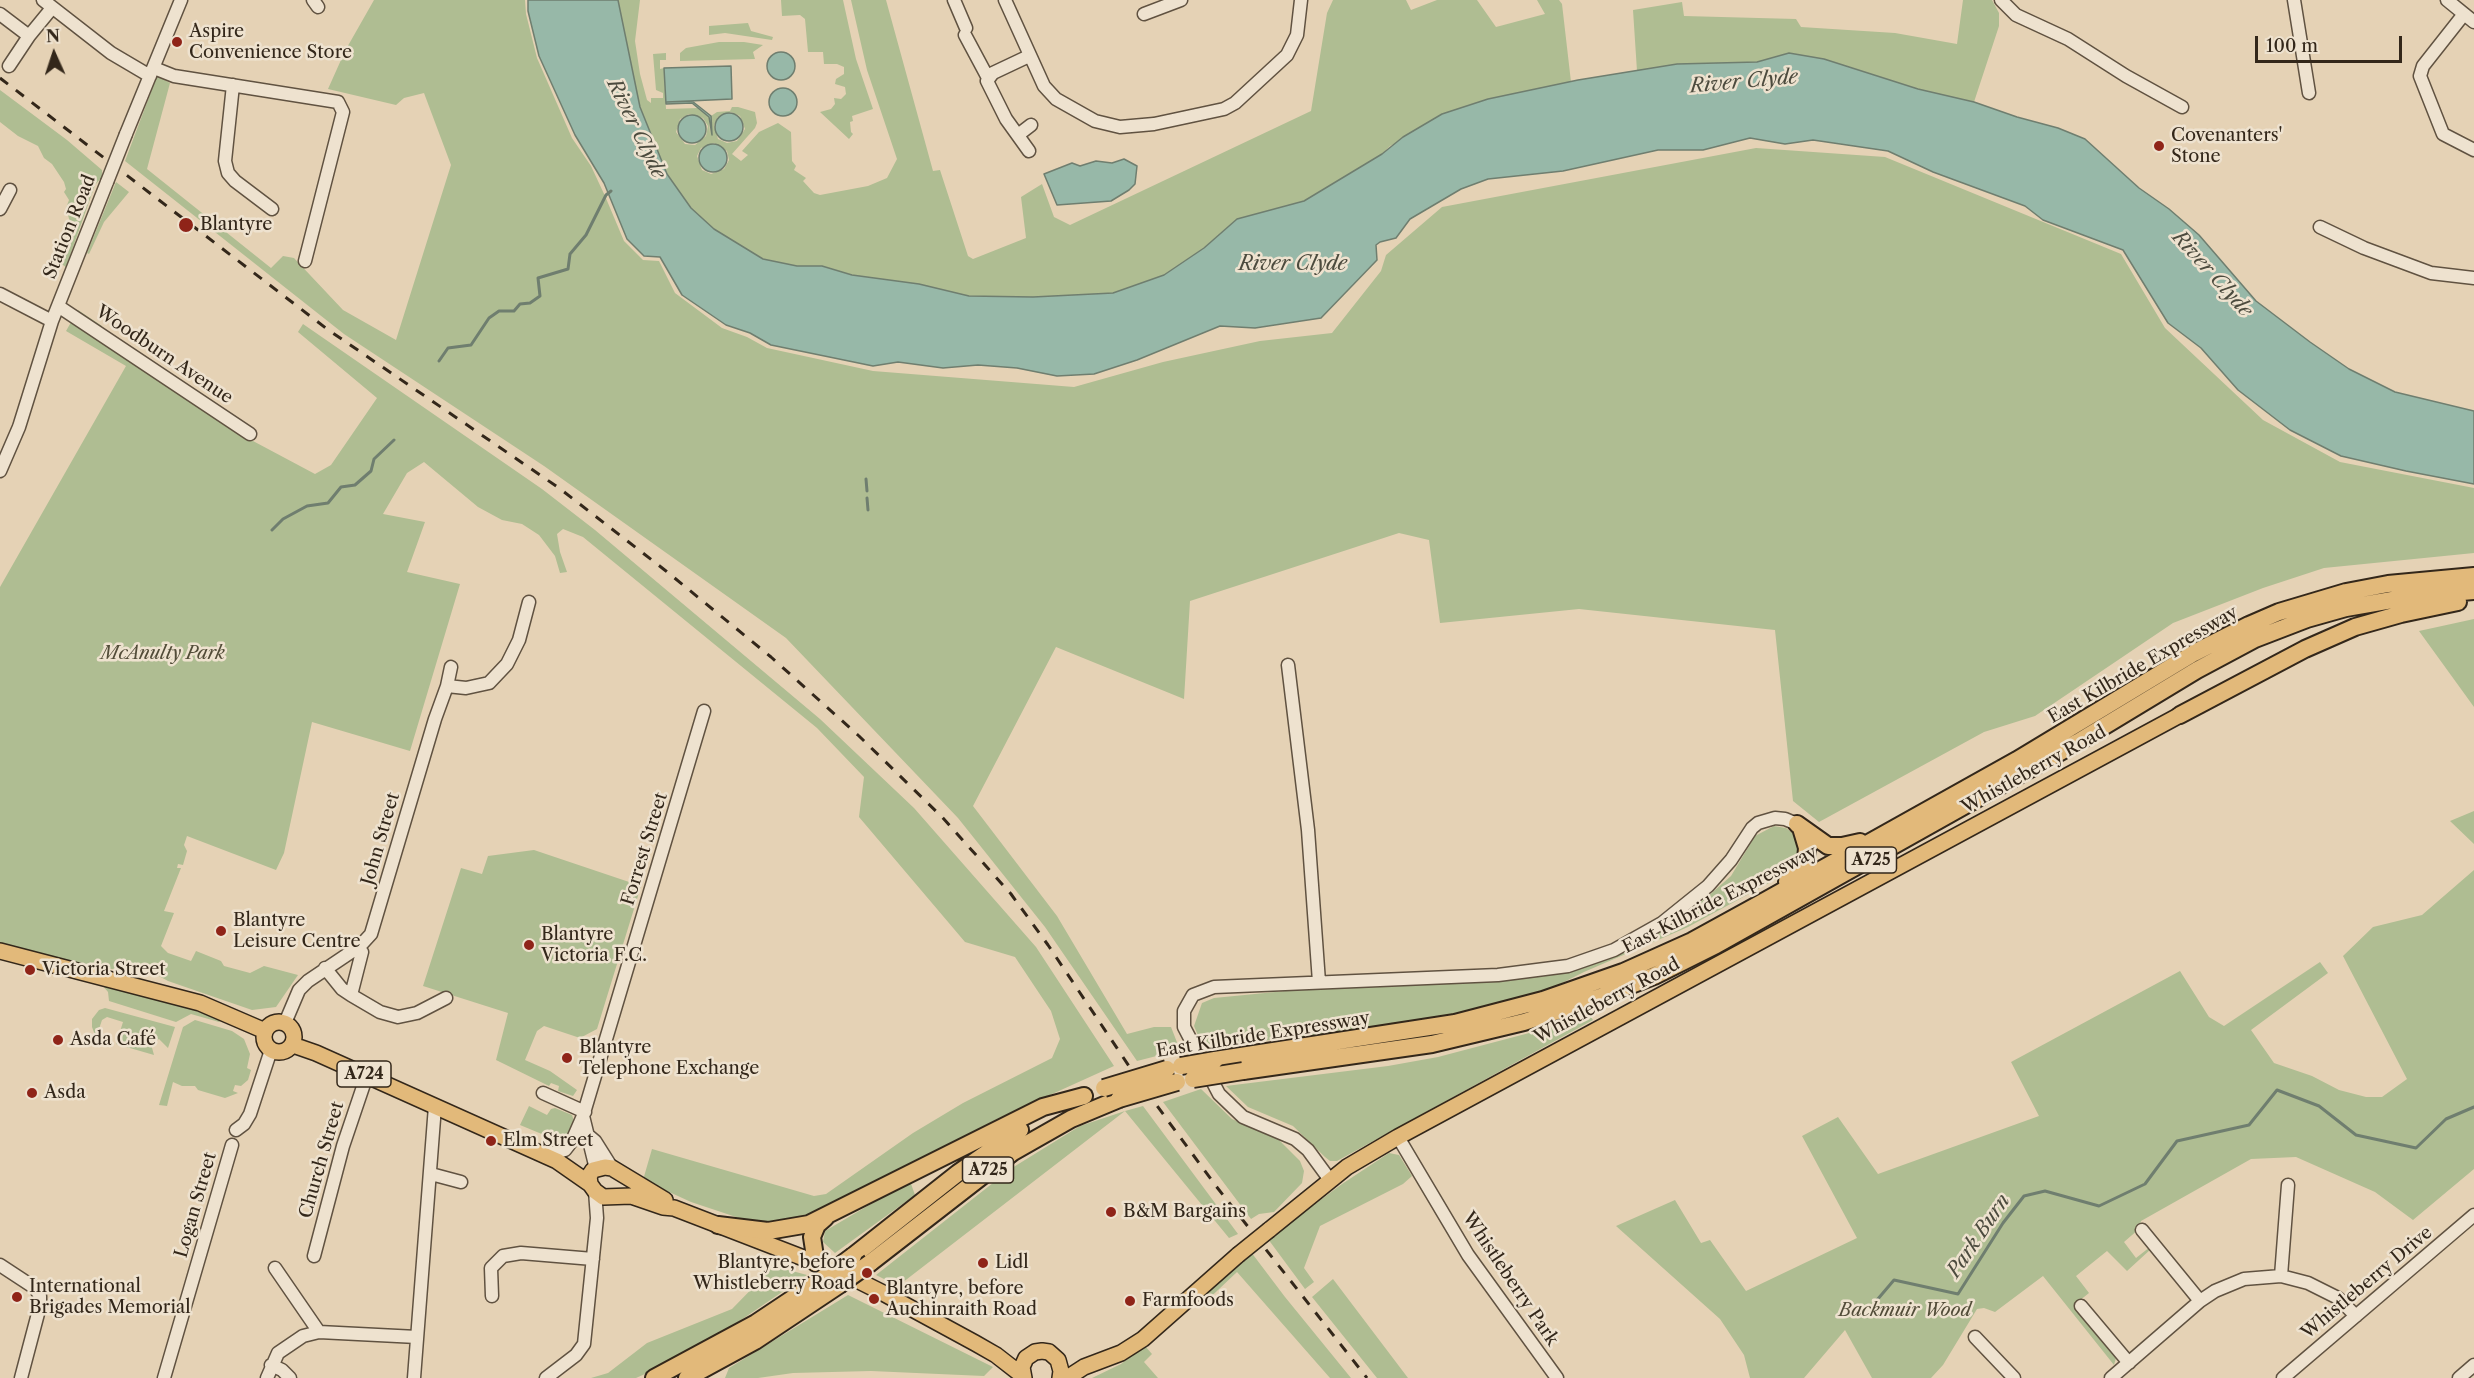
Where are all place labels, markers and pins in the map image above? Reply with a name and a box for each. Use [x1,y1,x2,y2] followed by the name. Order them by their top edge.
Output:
[189,21,352,63] place label: Aspire Convenience Store
[170,35,184,49] marker: Aspire Convenience Store
[2171,125,2282,168] place label: Covenanters' Stone
[2152,139,2166,153] marker: Covenanters' Stone
[200,214,272,236] place label: Blantyre
[177,216,195,234] marker: Blantyre
[233,910,361,952] place label: Blantyre Leisure Centre
[214,924,228,938] marker: Blantyre Leisure Centre
[541,924,647,966] place label: Blantyre Victoria F.C.
[522,938,536,952] marker: Blantyre Victoria F.C.
[42,959,166,981] place label: Victoria Street
[23,963,37,977] marker: Victoria Street
[70,1029,156,1051] place label: Asda Café
[51,1033,65,1047] marker: Asda Café
[579,1037,759,1080] place label: Blantyre Telephone Exchange
[560,1051,574,1065] marker: Blantyre Telephone Exchange
[44,1082,86,1104] place label: Asda
[25,1086,39,1100] marker: Asda
[503,1130,593,1152] place label: Elm Street
[484,1134,498,1148] marker: Elm Street
[1123,1201,1246,1223] place label: B&M Bargains
[1104,1205,1118,1219] marker: B&M Bargains
[693,1252,855,1294] place label: Blantyre, before Whistleberry Road
[995,1252,1029,1274] place label: Lidl
[976,1256,990,1270] marker: Lidl
[860,1266,874,1280] marker: Blantyre, before Whistleberry Road
[29,1276,191,1318] place label: International Brigades Memorial
[886,1278,1037,1320] place label: Blantyre, before Auchinraith Road
[10,1290,24,1304] marker: International Brigades Memorial
[1142,1290,1234,1312] place label: Farmfoods
[867,1292,881,1306] marker: Blantyre, before Auchinraith Road
[1123,1294,1137,1308] marker: Farmfoods

